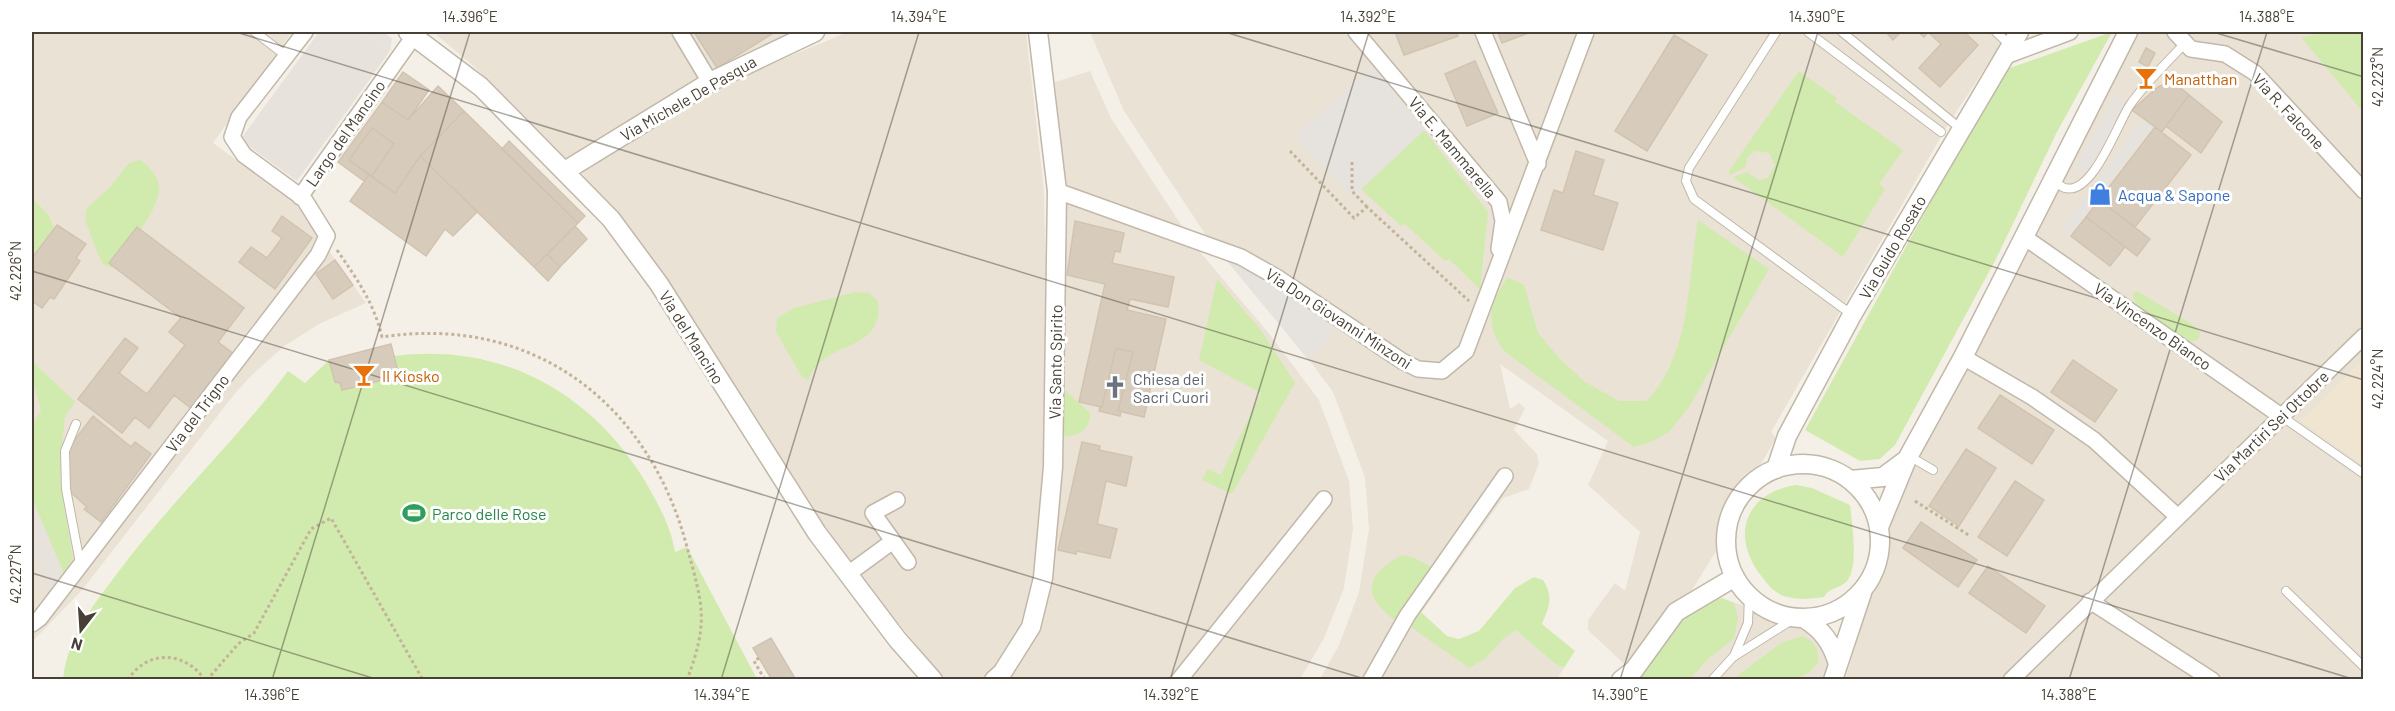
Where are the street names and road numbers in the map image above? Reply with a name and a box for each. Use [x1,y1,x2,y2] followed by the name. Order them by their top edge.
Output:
[617,51,759,145] street label: Via Michele De Pasqua
[2249,69,2329,153] street label: Via R. Falcone
[301,76,389,190] street label: Largo del Mancino
[1405,93,1501,201] street label: Via E. Mammarella
[1855,192,1929,302] street label: Via Guido Rosato
[1262,264,1416,372] street label: Via Don Giovanni Minzoni
[2091,278,2215,374] street label: Via Vincenzo Bianco
[656,287,728,387] street label: Via del Mancino
[1044,304,1066,420] street label: Via Santo Spirito
[2210,366,2332,486] street label: Via Martiri Sei Ottobre
[161,370,233,456] street label: Via del Trigno

